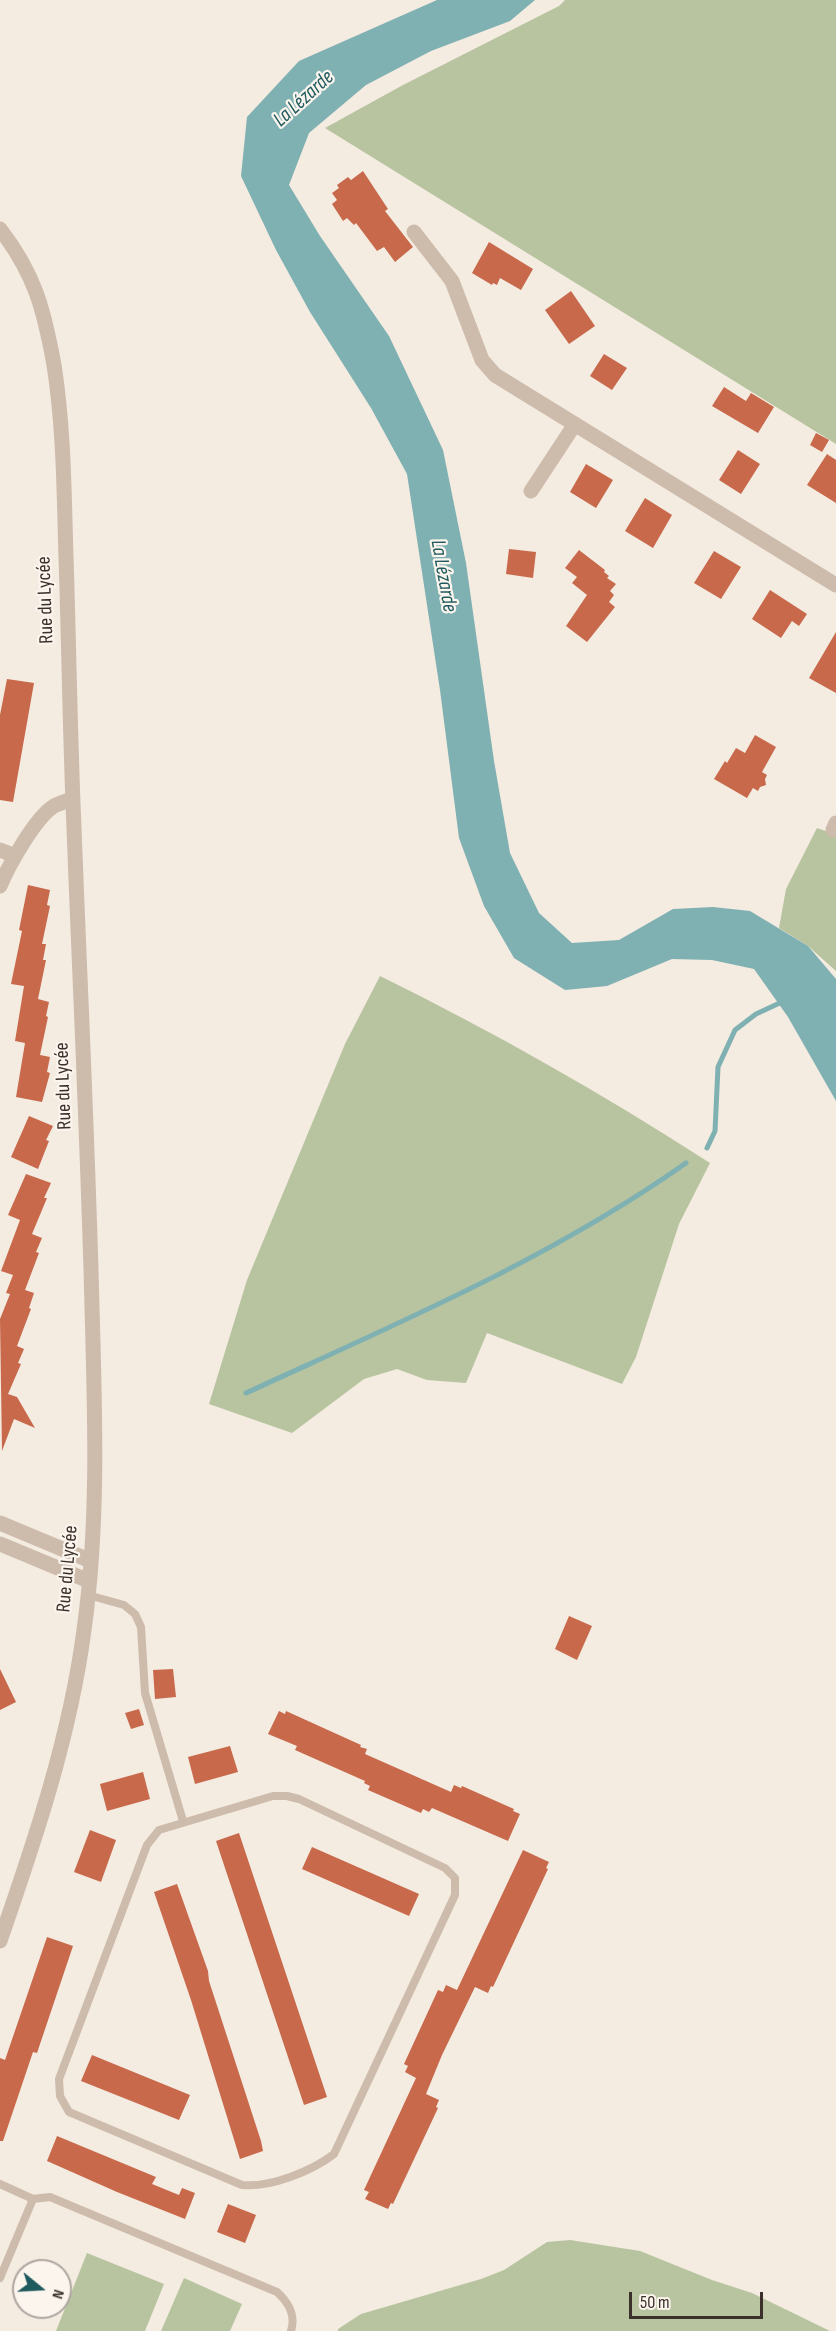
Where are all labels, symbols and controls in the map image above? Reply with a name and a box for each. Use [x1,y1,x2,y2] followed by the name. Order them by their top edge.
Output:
[269,65,339,133] water label: La Lézarde
[424,538,462,614] water label: La Lézarde
[32,556,60,644] street label: Rue du Lycée
[50,1042,78,1130] street label: Rue du Lycée
[52,1525,84,1613] street label: Rue du Lycée
[12,2259,72,2319] north arrow
[632,2280,766,2318] scale bar
[47,2287,68,2301] text: N
[640,2292,670,2313] text: 50 m

